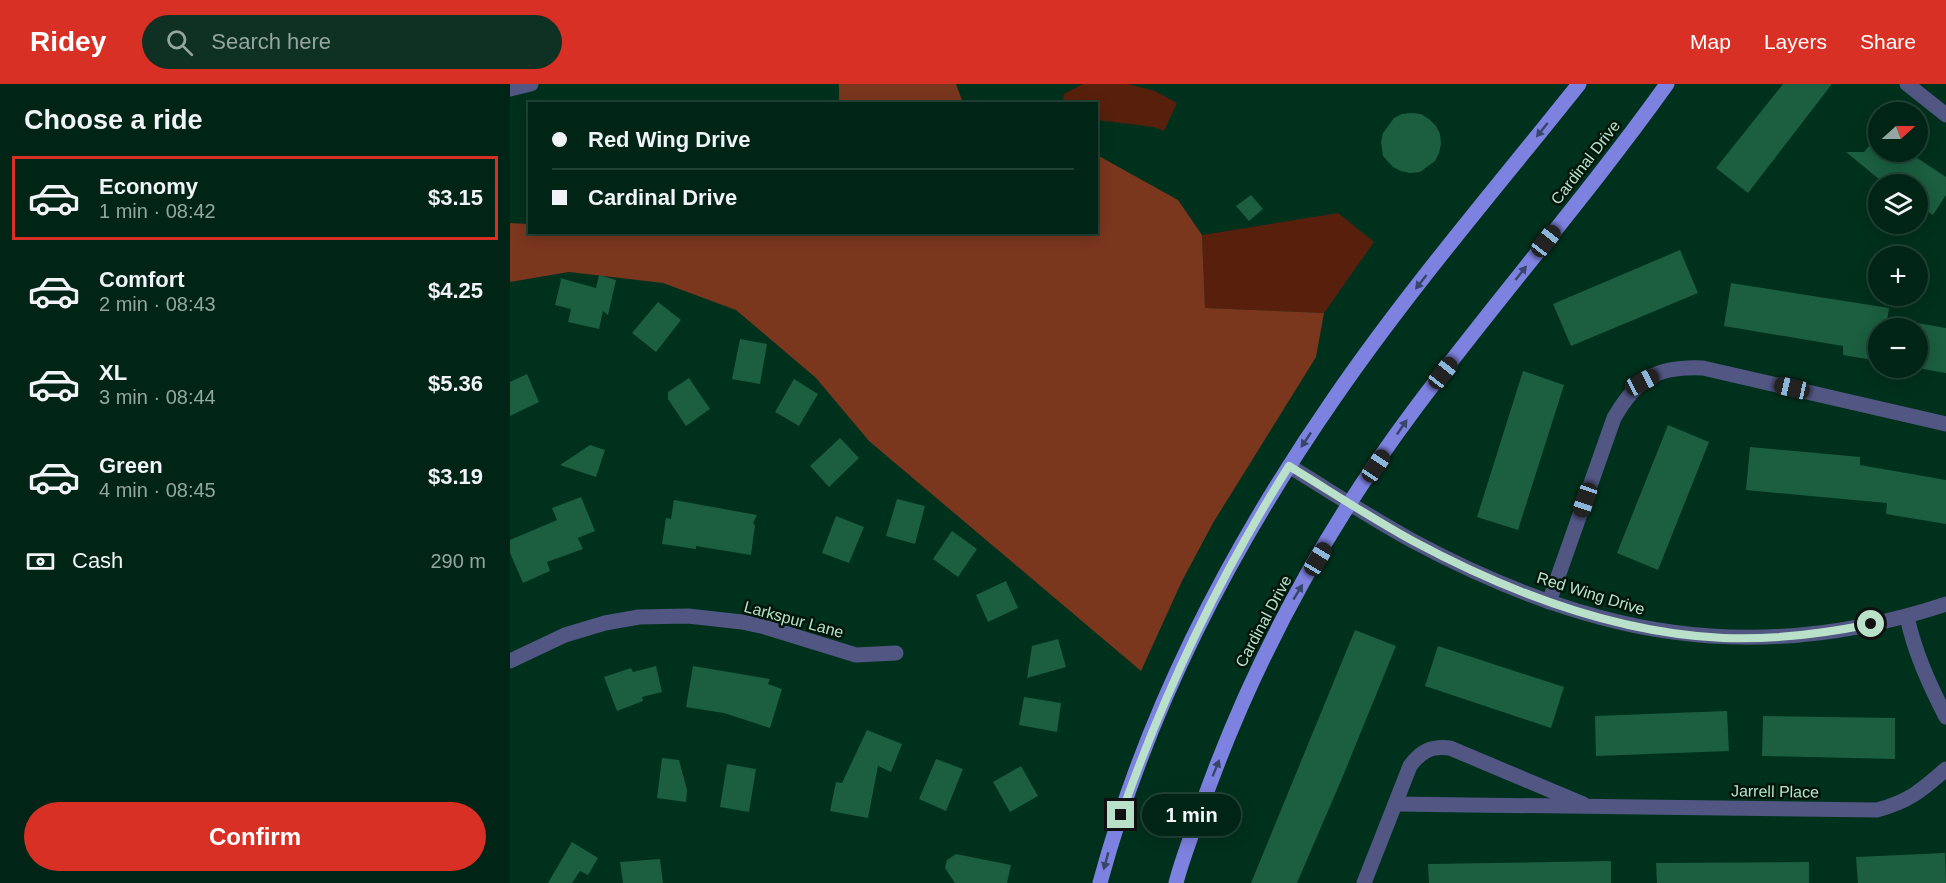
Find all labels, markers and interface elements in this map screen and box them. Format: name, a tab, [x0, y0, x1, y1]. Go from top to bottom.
search box	[142, 15, 562, 69]
text: Ridey	[30, 26, 106, 57]
icon: search	[163, 26, 196, 59]
text: Search here	[211, 29, 331, 54]
text: Map	[1690, 30, 1731, 53]
text: Layers	[1764, 30, 1827, 53]
text: Share	[1860, 30, 1916, 53]
north arrow	[1868, 102, 1928, 162]
map controls	[1868, 102, 1928, 378]
text: Choose a ride	[24, 105, 203, 135]
street label: Cardinal Drive	[1547, 117, 1623, 207]
one-way arrow	[1536, 122, 1549, 138]
text: Red Wing Drive	[588, 127, 750, 152]
icon: car	[27, 171, 81, 225]
text: Economy	[99, 174, 198, 199]
button: layers	[1868, 174, 1928, 234]
text: $3.15	[428, 185, 483, 210]
text: Cardinal Drive	[588, 185, 737, 210]
text: 1 min · 08:42	[99, 200, 216, 222]
car	[1528, 221, 1564, 261]
button: +	[1868, 246, 1928, 306]
icon: car	[27, 264, 81, 318]
one-way arrow	[1515, 265, 1527, 280]
text: Comfort	[99, 267, 185, 292]
one-way arrow	[1414, 274, 1427, 290]
text: $4.25	[428, 278, 483, 303]
text: 2 min · 08:43	[99, 293, 216, 315]
button: −	[1868, 318, 1928, 378]
car	[1425, 353, 1461, 393]
icon: car	[27, 357, 81, 411]
text: XL	[99, 360, 127, 385]
car	[1622, 366, 1662, 398]
text: $5.36	[428, 371, 483, 396]
car	[1772, 375, 1812, 401]
text: 3 min · 08:44	[99, 386, 216, 408]
one-way arrow	[1396, 419, 1407, 435]
one-way arrow	[1301, 432, 1312, 448]
car	[1358, 446, 1394, 486]
icon: car	[27, 450, 81, 504]
text: Green	[99, 453, 163, 478]
text: $3.19	[428, 464, 483, 489]
text: 4 min · 08:45	[99, 479, 216, 501]
car	[1571, 480, 1599, 520]
car	[1301, 539, 1335, 579]
icon: cash	[24, 545, 57, 578]
text: Cash	[72, 548, 123, 573]
text: 290 m	[430, 550, 486, 572]
street label: Red Wing Drive	[1535, 569, 1647, 618]
street label: Cardinal Drive	[1232, 572, 1295, 670]
one-way arrow	[1293, 583, 1303, 600]
street label: Larkspur Lane	[742, 598, 846, 641]
route start	[1857, 610, 1884, 637]
one-way arrow	[1211, 759, 1221, 777]
street label: Jarrell Place	[1731, 782, 1819, 801]
callout: 1 min	[1142, 794, 1241, 836]
route end	[1107, 801, 1134, 828]
button: Confirm	[24, 802, 486, 871]
text: 1 min	[1165, 804, 1218, 826]
one-way arrow	[1101, 852, 1110, 870]

